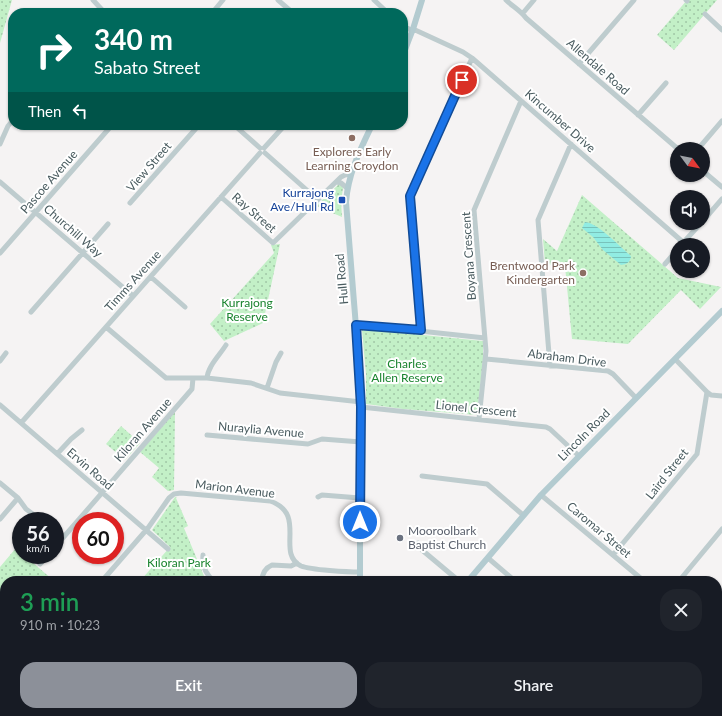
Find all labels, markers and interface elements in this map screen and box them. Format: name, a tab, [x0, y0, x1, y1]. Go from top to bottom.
text: 340 m	[94, 22, 173, 56]
icon: right	[28, 24, 80, 76]
street label: Allendale Road	[564, 35, 633, 98]
text: Sabato Street	[94, 56, 200, 78]
pin	[445, 63, 479, 97]
icon: arrive	[451, 69, 473, 91]
street label: Kincumber Drive	[522, 86, 599, 155]
icon: left	[69, 100, 91, 122]
text: Then	[28, 102, 61, 120]
marker: Explorers Early Learning Croydon	[347, 133, 357, 143]
street label: View Street	[123, 138, 175, 195]
north arrow	[670, 142, 710, 182]
map controls	[670, 142, 710, 278]
place label: Explorers Early Learning Croydon	[306, 144, 398, 173]
street label: Pascoe Avenue	[17, 147, 80, 217]
place label: Kurrajong Ave/Hull Rd	[270, 185, 334, 214]
street label: Ray Street	[229, 189, 280, 236]
button: sound	[670, 190, 710, 230]
marker: Kurrajong Ave/Hull Rd	[337, 195, 347, 205]
street label: Churchill Way	[41, 201, 106, 261]
street label: Boyana Crescent	[458, 211, 479, 301]
button: search	[670, 238, 710, 278]
street label: Timms Avenue	[101, 247, 164, 314]
street label: Hull Road	[332, 253, 351, 305]
place label: Brentwood Park Kindergarten	[490, 258, 576, 287]
marker: Brentwood Park Kindergarten	[578, 268, 588, 278]
park label: Kurrajong Reserve	[221, 295, 273, 324]
street label: Abraham Drive	[527, 345, 607, 370]
park label: Charles Allen Reserve	[371, 356, 443, 385]
street label: Kiloran Avenue	[111, 395, 174, 465]
street label: Lionel Crescent	[435, 397, 518, 420]
street label: Lincoln Road	[555, 406, 613, 464]
street label: Nuraylia Avenue	[217, 418, 305, 441]
street label: Ervin Road	[64, 444, 117, 493]
street label: Laird Street	[642, 445, 692, 502]
street label: Marion Avenue	[194, 476, 276, 501]
street label: Caromar Street	[564, 498, 635, 561]
position arrow	[339, 501, 381, 543]
speed limit sign: 60	[72, 512, 124, 564]
text: 56	[26, 521, 50, 545]
place label: Mooroolbark Baptist Church	[408, 523, 486, 552]
marker: Mooroolbark Baptist Church	[395, 533, 405, 543]
text: km/h	[26, 542, 50, 554]
park label: Kiloran Park	[147, 555, 212, 570]
text: 3 min	[20, 587, 79, 616]
button: close	[660, 589, 702, 631]
text: 910 m · 10:23	[20, 617, 100, 633]
button: Exit	[20, 662, 357, 708]
button: Share	[365, 662, 702, 708]

